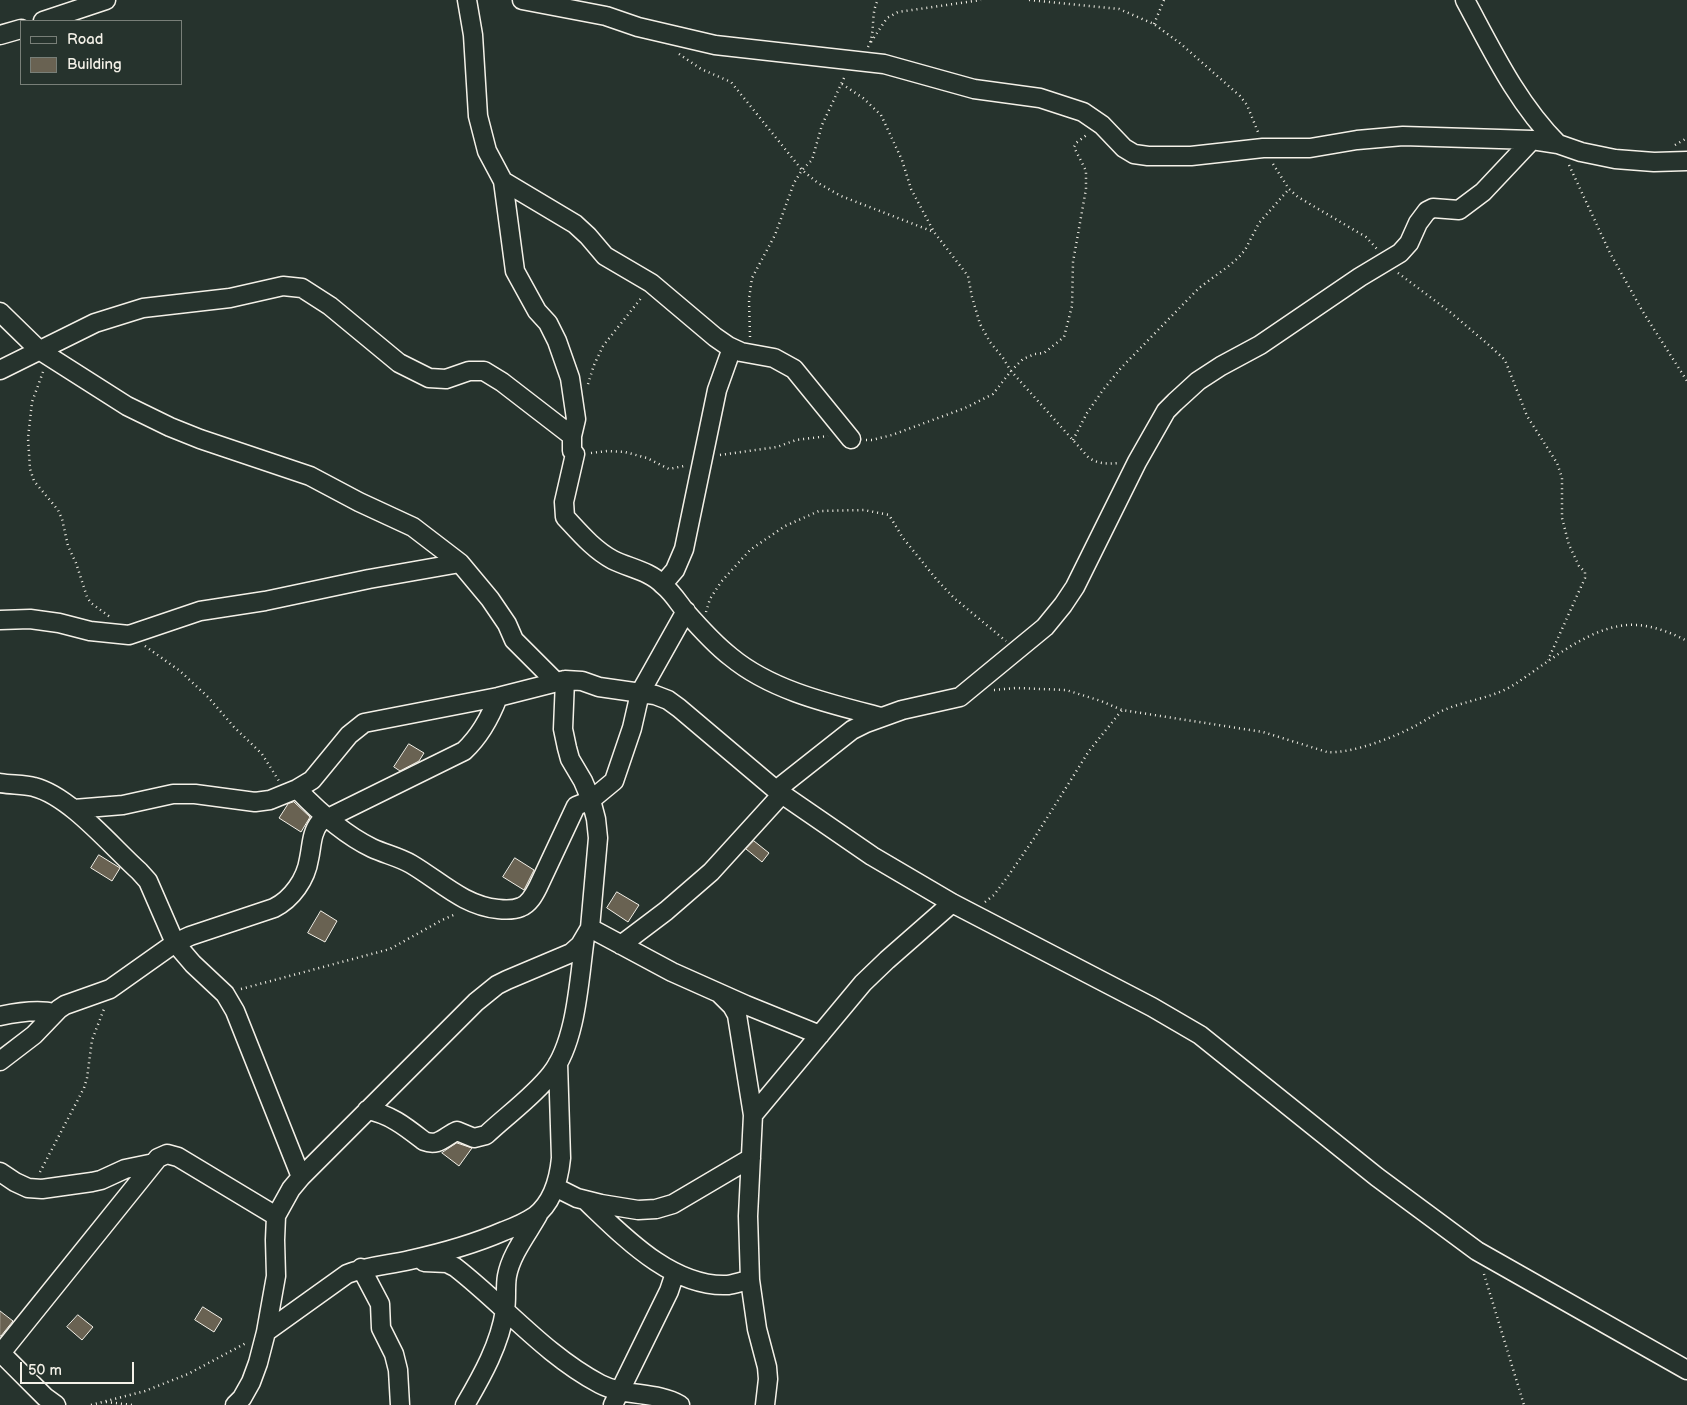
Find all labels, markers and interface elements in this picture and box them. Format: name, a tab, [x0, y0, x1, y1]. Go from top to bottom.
legend	[20, 20, 182, 85]
text: Road	[67, 30, 103, 49]
text: Building	[67, 55, 122, 74]
scale bar	[22, 1352, 136, 1384]
text: 50 m	[28, 1361, 62, 1380]

